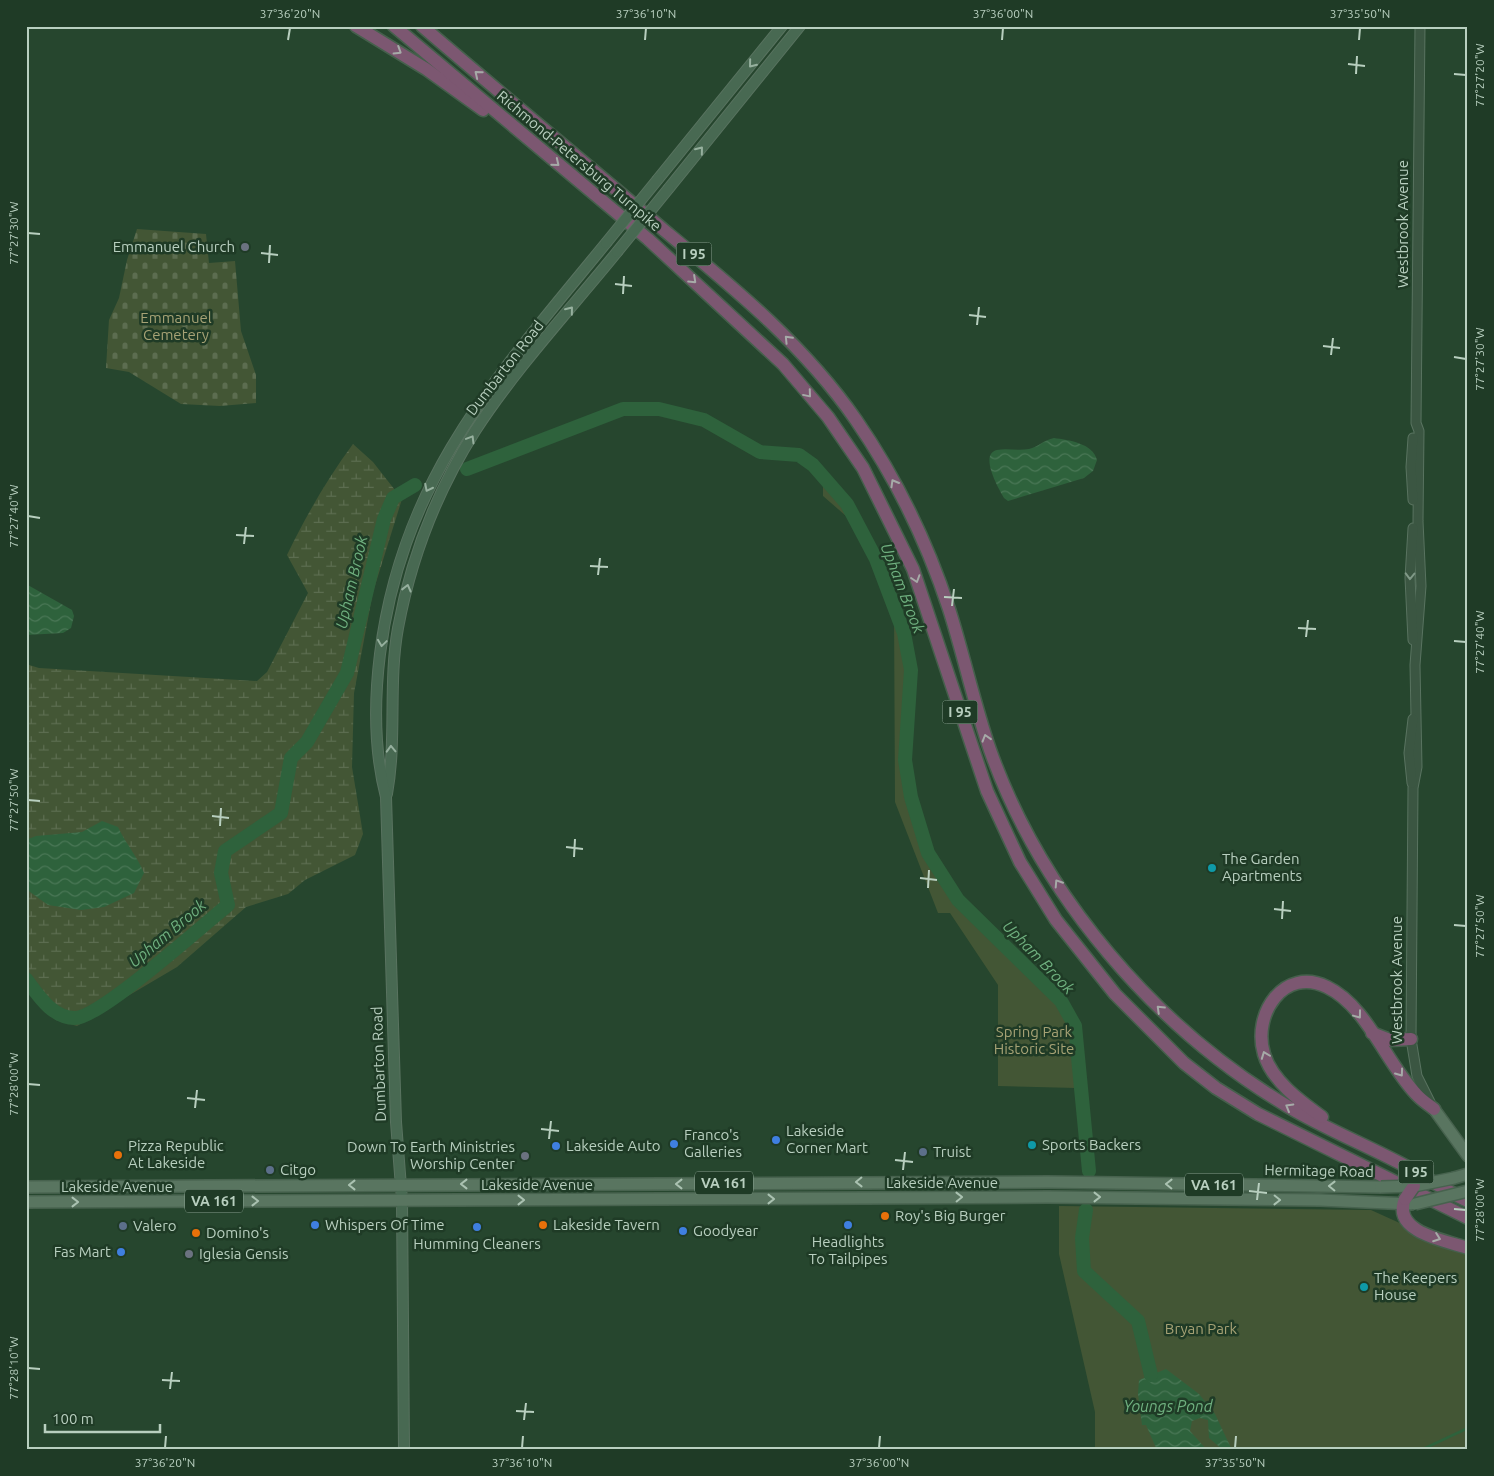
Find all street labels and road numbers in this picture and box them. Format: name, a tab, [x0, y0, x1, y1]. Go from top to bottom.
street label: Richmond-Petersburg Turnpike	[494, 87, 665, 234]
street label: Westbrook Avenue	[1394, 160, 1411, 288]
road number: I 95	[676, 242, 712, 266]
street label: Dumbarton Road	[462, 317, 547, 418]
road number: I 95	[942, 700, 978, 724]
street label: Westbrook Avenue	[1388, 916, 1405, 1044]
street label: Dumbarton Road	[368, 1006, 389, 1122]
road number: I 95	[1398, 1160, 1434, 1184]
street label: Hermitage Road	[1264, 1161, 1374, 1180]
road number: VA 161	[695, 1172, 753, 1194]
street label: Lakeside Avenue	[886, 1174, 998, 1191]
road number: VA 161	[1185, 1174, 1243, 1196]
street label: Lakeside Avenue	[481, 1176, 593, 1193]
street label: Lakeside Avenue	[61, 1178, 173, 1195]
road number: VA 161	[185, 1190, 243, 1212]

